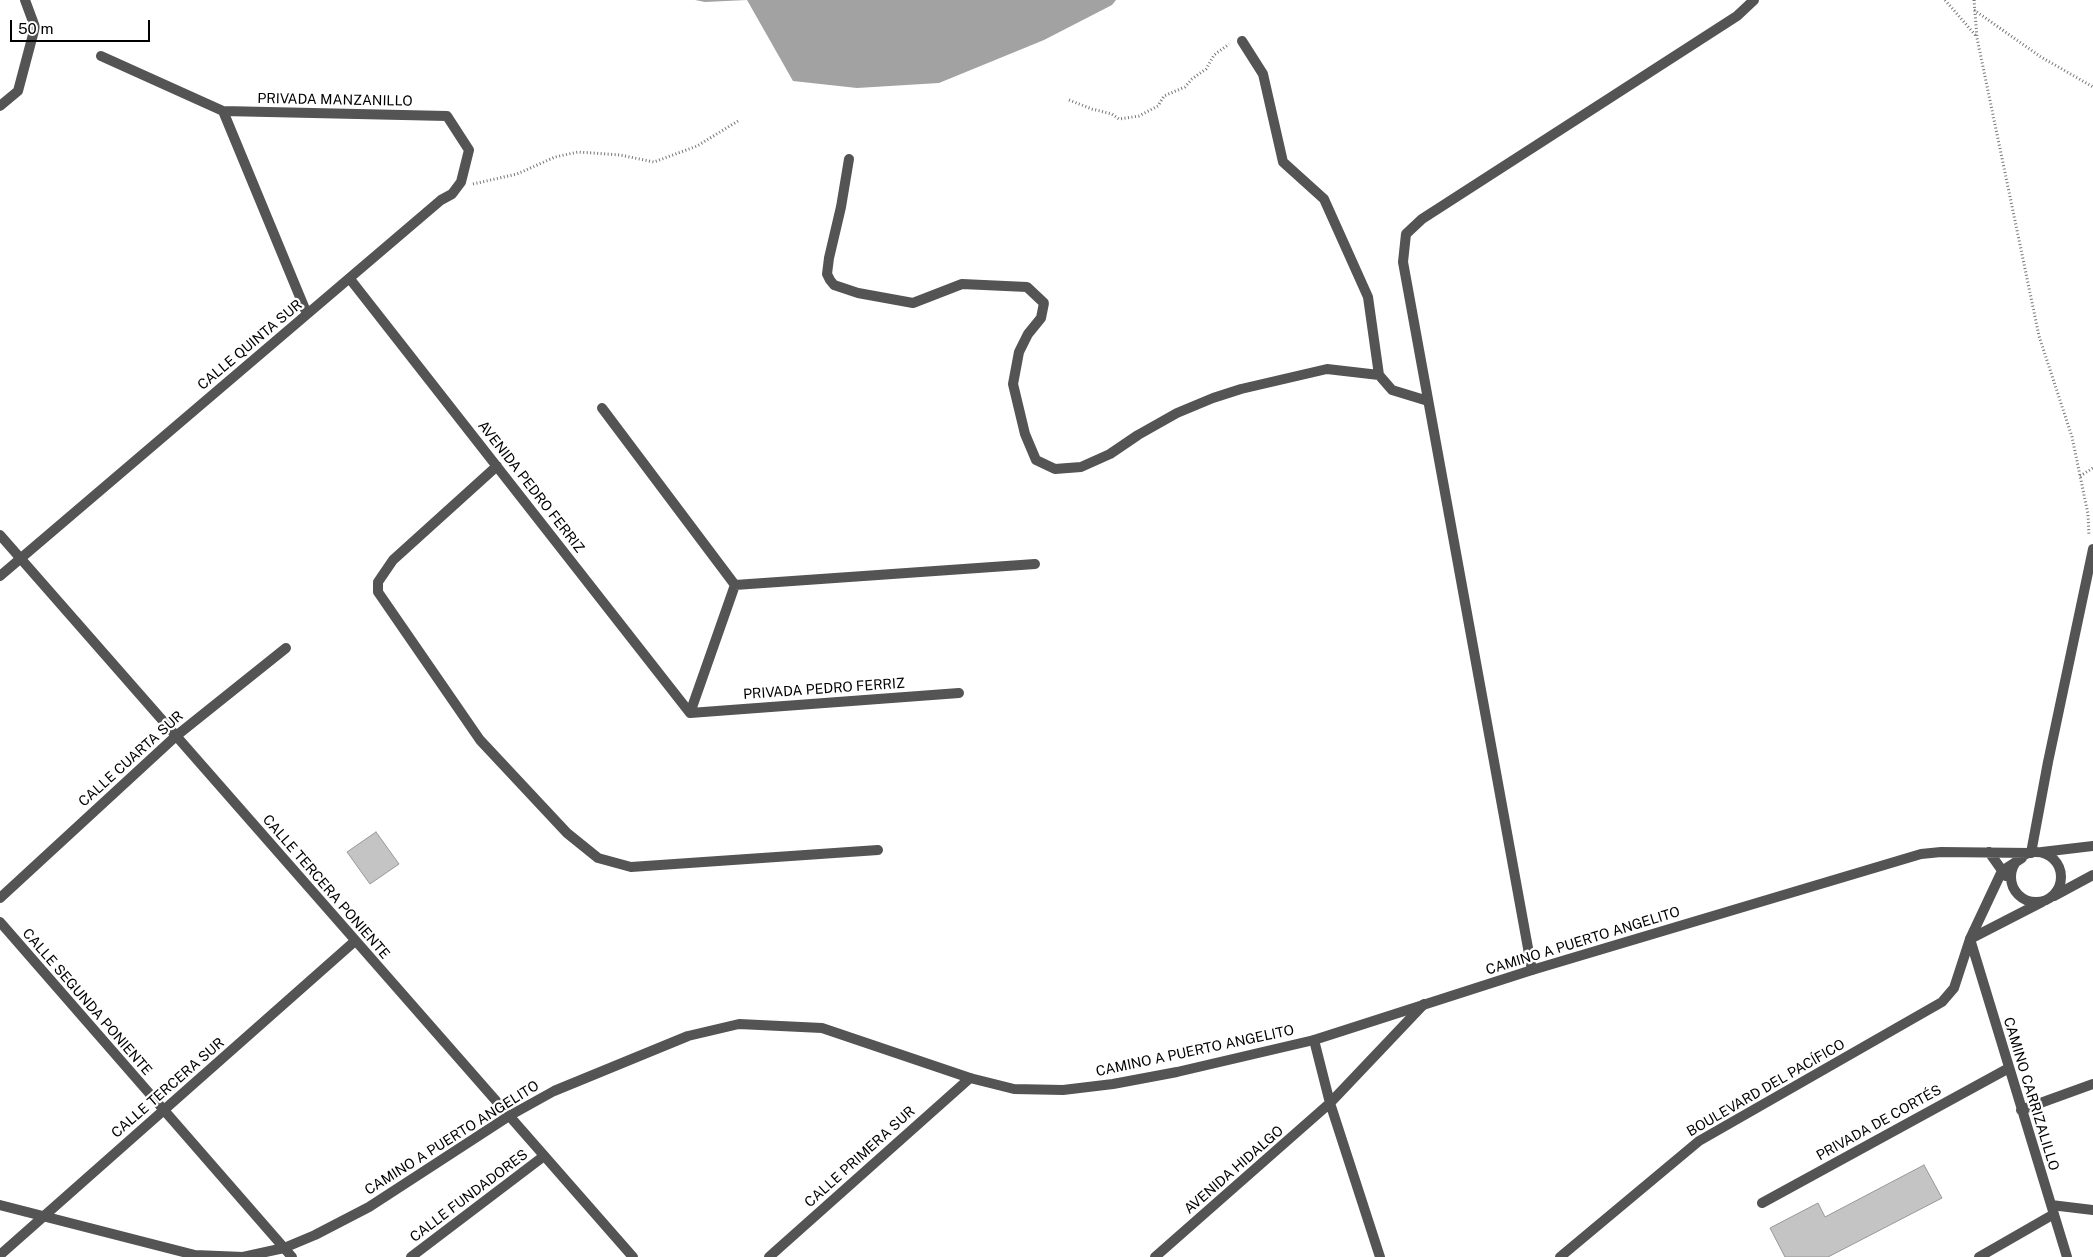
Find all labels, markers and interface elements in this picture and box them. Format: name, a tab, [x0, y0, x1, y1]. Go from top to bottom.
scale bar	[12, 10, 152, 42]
text: 50 m	[18, 20, 53, 37]
street label: PRIVADA MANZANILLO	[257, 90, 413, 110]
street label: CALLE QUINTA SUR	[194, 296, 306, 394]
street label: AVENIDA PEDRO FERRIZ	[474, 418, 588, 556]
street label: PRIVADA PEDRO FERRIZ	[743, 675, 905, 703]
street label: CALLE CUARTA SUR	[75, 708, 187, 810]
street label: CALLE TERCERA PONIENTE	[259, 812, 393, 962]
street label: CAMINO A PUERTO ANGELITO	[1484, 903, 1682, 979]
street label: CALLE SEGUNDA PONIENTE	[19, 925, 155, 1079]
street label: CAMINO CARRIZALILLO	[2000, 1015, 2062, 1173]
street label: CAMINO A PUERTO ANGELITO	[1094, 1022, 1296, 1080]
street label: CALLE TERCERA SUR	[108, 1034, 228, 1142]
street label: BOULEVARD DEL PACÍFICO	[1684, 1036, 1848, 1140]
street label: CAMINO A PUERTO ANGELITO	[362, 1077, 542, 1199]
street label: PRIVADA DE CORTÉS	[1814, 1082, 1944, 1164]
street label: CALLE PRIMERA SUR	[801, 1103, 919, 1211]
street label: AVENIDA HIDALGO	[1181, 1122, 1287, 1218]
street label: CALLE FUNDADORES	[407, 1146, 531, 1246]

